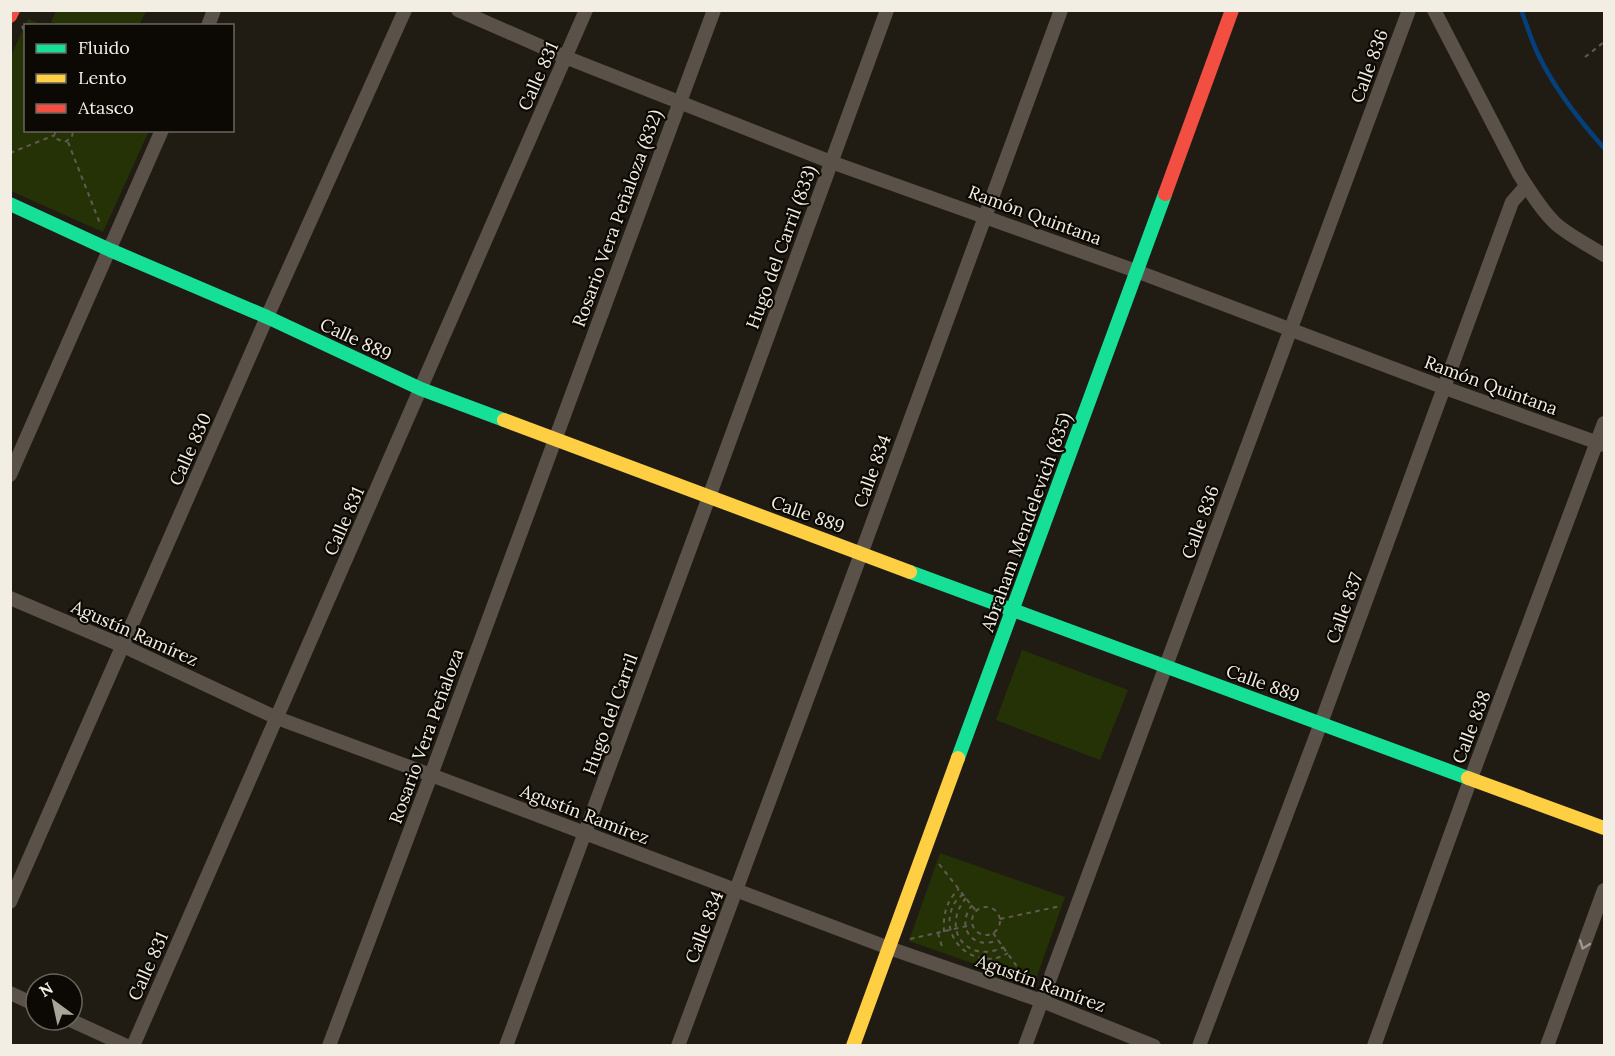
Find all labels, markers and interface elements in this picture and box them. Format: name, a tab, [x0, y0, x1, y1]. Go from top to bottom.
legend	[24, 24, 234, 132]
street label: Calle 836	[1345, 26, 1393, 106]
text: Fluido	[78, 36, 130, 59]
street label: Calle 831	[513, 38, 563, 114]
text: Lento	[78, 66, 126, 89]
text: Atasco	[77, 96, 134, 119]
street label: Rosario Vera Peñaloza (832)	[567, 106, 667, 330]
street label: Hugo del Carril (833)	[741, 162, 821, 332]
street label: Ramón Quintana	[965, 180, 1105, 250]
street label: Calle 889	[316, 312, 396, 366]
street label: Ramón Quintana	[1421, 350, 1561, 420]
street label: Calle 830	[164, 409, 216, 489]
street label: Abraham Mendelevich (835)	[975, 409, 1076, 636]
street label: Calle 834	[848, 431, 896, 511]
street label: Calle 836	[1176, 482, 1224, 562]
street label: Calle 831	[319, 483, 369, 559]
street label: Calle 889	[768, 490, 848, 538]
street label: Calle 837	[1321, 569, 1367, 647]
street label: Agustín Ramírez	[67, 594, 202, 671]
street label: Rosario Vera Peñaloza	[384, 645, 468, 827]
street label: Hugo del Carril	[577, 650, 643, 778]
street label: Calle 889	[1223, 659, 1303, 707]
street label: Calle 838	[1447, 687, 1495, 767]
street label: Agustín Ramírez	[516, 778, 653, 849]
street label: Calle 834	[680, 887, 728, 967]
street label: Calle 831	[123, 928, 173, 1004]
one-way arrow	[1579, 938, 1591, 949]
street label: Agustín Ramírez	[972, 949, 1109, 1017]
north arrow	[24, 972, 84, 1032]
text: N	[35, 978, 56, 1001]

